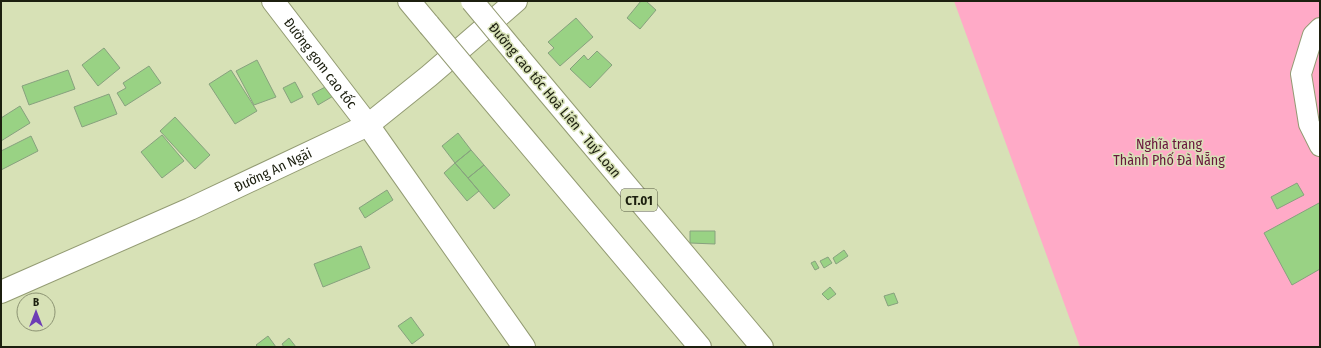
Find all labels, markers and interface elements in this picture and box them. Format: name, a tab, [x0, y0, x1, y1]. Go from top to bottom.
street label: Đường gom cao tốc	[280, 15, 360, 112]
street label: Đường cao tốc Hoà Liên - Tuý Loan	[485, 19, 625, 181]
park label: Nghĩa trang Thành Phố Đà Nẵng	[1113, 136, 1225, 169]
street label: Đường An Ngãi	[231, 145, 315, 196]
road number: CT.01	[621, 189, 657, 211]
north arrow	[16, 292, 56, 332]
text: B	[33, 296, 39, 309]

